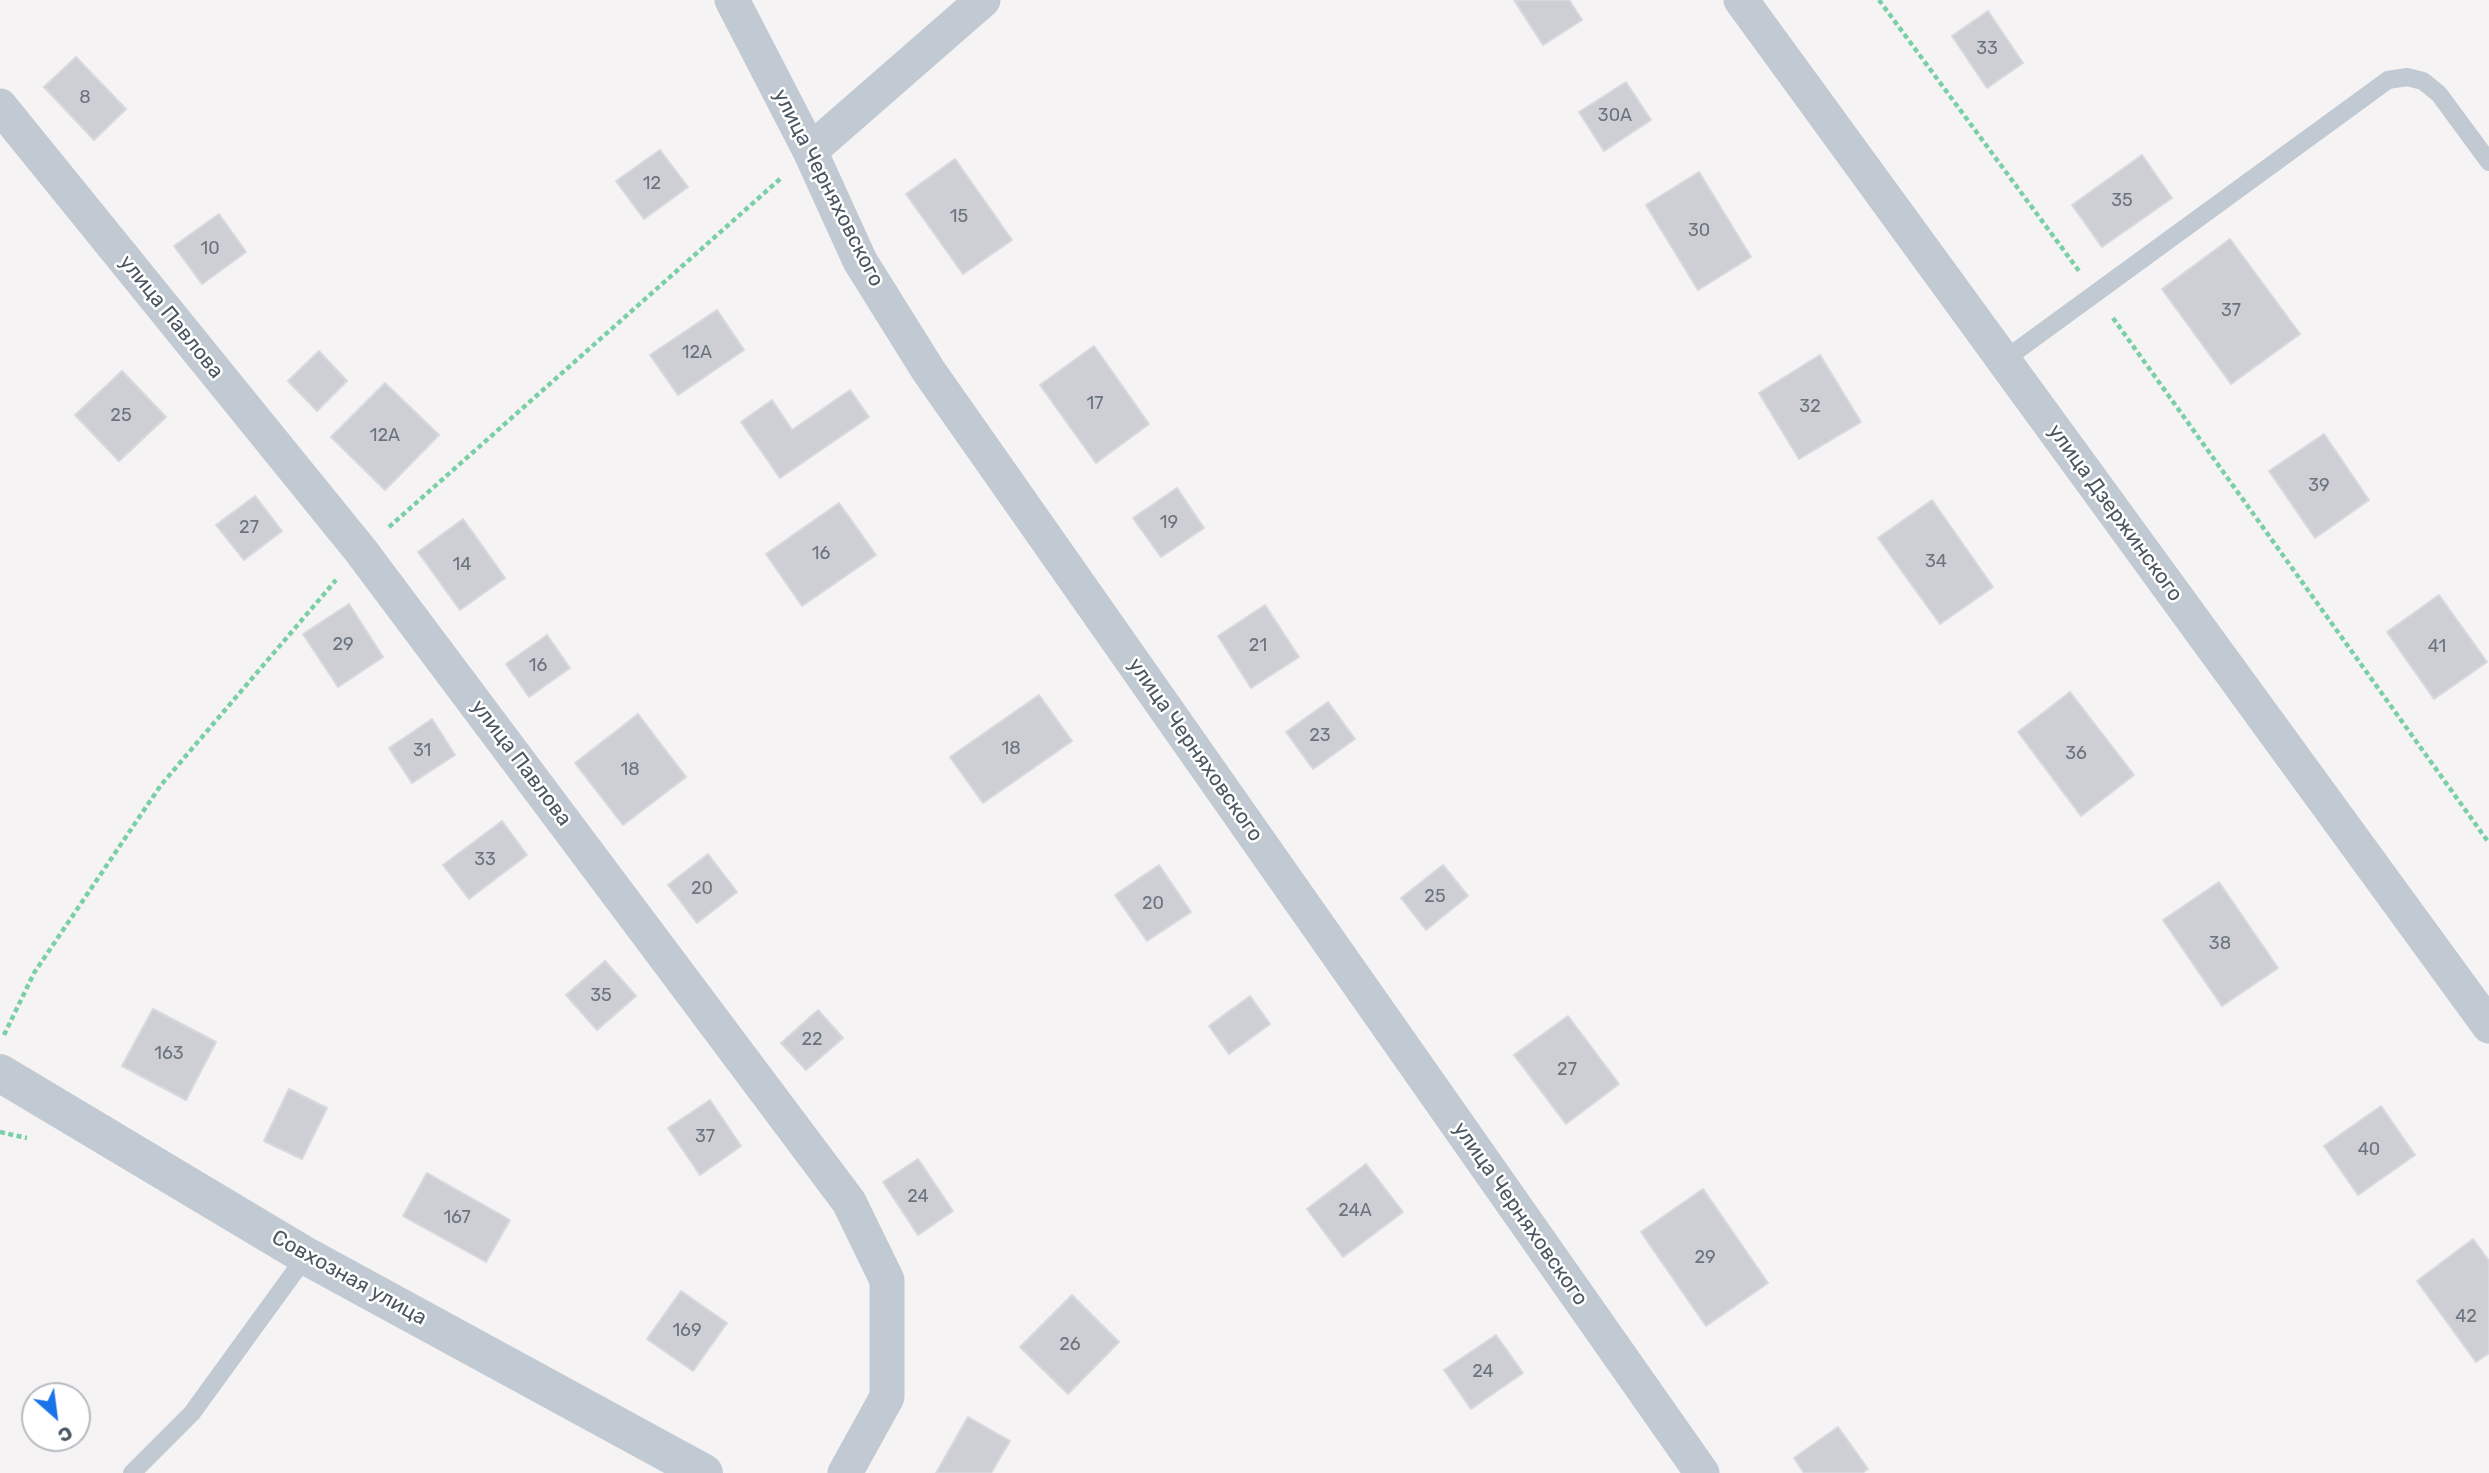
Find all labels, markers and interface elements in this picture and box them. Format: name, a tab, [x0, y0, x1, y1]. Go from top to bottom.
house number: 33	[1976, 38, 1998, 60]
street label: улица Черняховского	[767, 85, 889, 291]
house number: 8	[79, 87, 91, 109]
house number: 30А	[1598, 105, 1632, 127]
house number: 12	[643, 173, 661, 195]
house number: 35	[2111, 190, 2133, 212]
house number: 15	[950, 206, 968, 228]
house number: 30	[1688, 220, 1710, 242]
house number: 10	[200, 238, 220, 260]
street label: улица Павлова	[114, 250, 228, 384]
house number: 37	[2221, 300, 2241, 322]
house number: 12А	[682, 342, 712, 364]
house number: 17	[1087, 393, 1103, 415]
house number: 32	[1799, 396, 1821, 418]
house number: 25	[110, 405, 132, 427]
street label: улица Дзержинского	[2042, 419, 2188, 607]
house number: 12А	[370, 425, 400, 447]
house number: 39	[2308, 475, 2330, 497]
house number: 19	[1160, 512, 1178, 534]
house number: 27	[239, 517, 259, 539]
house number: 16	[812, 543, 830, 565]
house number: 34	[1925, 551, 1947, 573]
house number: 14	[453, 554, 471, 576]
house number: 29	[332, 634, 354, 656]
house number: 21	[1249, 635, 1267, 657]
house number: 41	[2428, 636, 2446, 658]
street label: улица Черняховского	[1122, 653, 1268, 847]
house number: 16	[529, 655, 547, 677]
street label: улица Павлова	[465, 695, 577, 831]
house number: 23	[1309, 725, 1331, 747]
house number: 18	[1001, 738, 1021, 760]
house number: 31	[413, 740, 431, 762]
house number: 36	[2065, 743, 2087, 765]
house number: 18	[620, 759, 640, 781]
house number: 33	[474, 849, 496, 871]
house number: 20	[691, 878, 713, 900]
house number: 25	[1424, 886, 1446, 908]
house number: 20	[1142, 893, 1164, 915]
house number: 38	[2209, 933, 2231, 955]
house number: 35	[590, 985, 612, 1007]
house number: 22	[801, 1029, 823, 1051]
house number: 163	[154, 1043, 184, 1065]
house number: 27	[1557, 1059, 1577, 1081]
street label: улица Черняховского	[1447, 1117, 1593, 1311]
house number: 37	[695, 1126, 715, 1148]
house number: 40	[2358, 1139, 2380, 1161]
house number: 24	[907, 1186, 929, 1208]
house number: 24А	[1338, 1200, 1372, 1222]
house number: 167	[443, 1207, 471, 1229]
street label: Совхозная улица	[267, 1225, 431, 1331]
house number: 29	[1694, 1247, 1716, 1269]
house number: 42	[2455, 1306, 2477, 1328]
house number: 169	[672, 1320, 702, 1342]
house number: 26	[1059, 1334, 1081, 1356]
house number: 24	[1472, 1361, 1494, 1383]
north arrow	[21, 1382, 91, 1452]
text: С	[54, 1421, 76, 1448]

